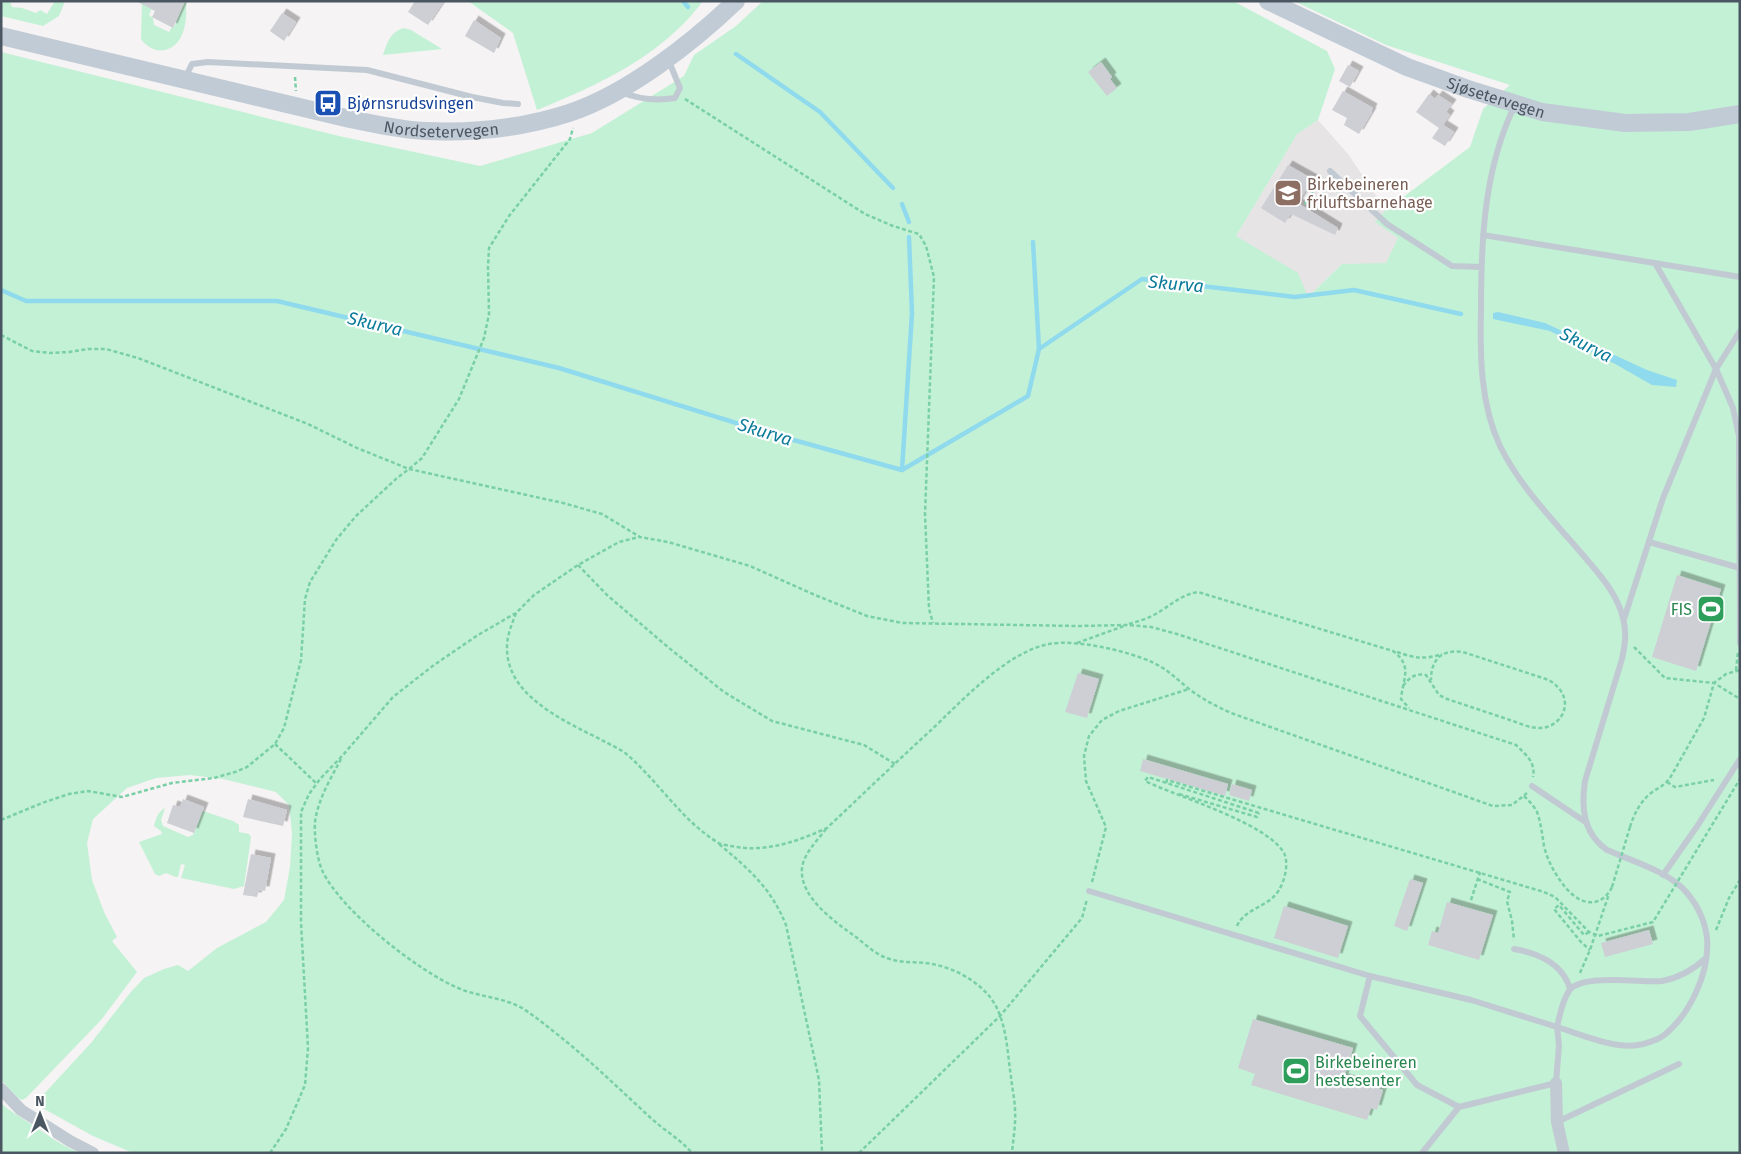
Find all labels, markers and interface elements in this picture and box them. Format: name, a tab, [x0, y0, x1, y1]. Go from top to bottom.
street label: Sjøsetervegen	[1444, 73, 1547, 122]
bus stop icon: Bjørnsrudsvingen	[313, 88, 343, 118]
place label: Bjørnsrudsvingen	[347, 94, 474, 113]
street label: Nordsetervegen	[382, 117, 500, 141]
place label: Birkebeineren friluftsbarnehage	[1307, 175, 1433, 212]
school or university icon: Birkebeineren friluftsbarnehage	[1273, 178, 1303, 208]
water label: Skurva	[1146, 271, 1205, 297]
water label: Skurva	[344, 307, 405, 341]
water label: Skurva	[1555, 322, 1616, 367]
water label: Skurva	[734, 413, 795, 451]
sports icon: FIS	[1696, 594, 1726, 624]
place label: FIS	[1671, 600, 1692, 619]
place label: Birkebeineren hestesenter	[1315, 1053, 1417, 1090]
sports icon: Birkebeineren hestesenter	[1281, 1056, 1311, 1086]
north arrow	[15, 1089, 65, 1139]
text: N	[35, 1093, 45, 1110]

